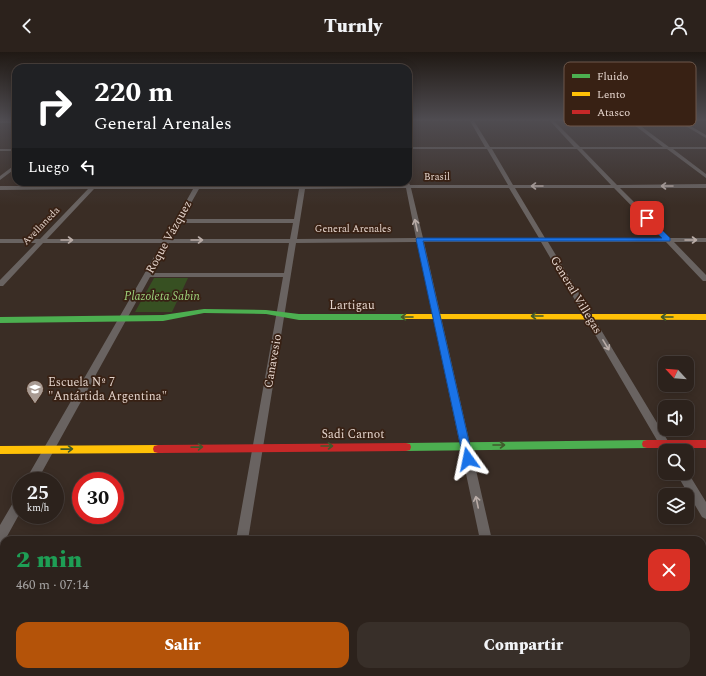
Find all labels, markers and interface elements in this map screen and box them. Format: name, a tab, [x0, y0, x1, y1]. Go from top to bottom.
text: Turnly	[324, 13, 382, 40]
icon: back	[16, 15, 38, 37]
icon: person	[668, 15, 690, 37]
legend	[564, 62, 696, 126]
text: Fluido	[597, 68, 629, 85]
text: 220 m	[94, 71, 173, 114]
icon: right	[28, 80, 80, 132]
text: Lento	[597, 86, 626, 103]
text: Atasco	[597, 104, 630, 121]
text: General Arenales	[94, 110, 232, 137]
text: Luego	[28, 156, 69, 179]
icon: left	[77, 156, 99, 178]
street label: Brasil	[424, 169, 450, 185]
one-way arrow	[531, 182, 544, 190]
one-way arrow	[661, 182, 674, 190]
street label: Roque Vázquez	[141, 197, 197, 277]
pin	[630, 201, 664, 235]
street label: Avellaneda	[18, 203, 64, 249]
icon: arrive	[636, 207, 658, 229]
one-way arrow	[412, 218, 420, 231]
street label: General Arenales	[315, 221, 391, 237]
one-way arrow	[60, 236, 73, 244]
one-way arrow	[190, 236, 203, 244]
one-way arrow	[684, 236, 697, 244]
street label: General Villegas	[545, 252, 607, 338]
park label: Plazoleta Sabin	[124, 287, 201, 306]
street label: Lartigau	[329, 296, 375, 315]
one-way arrow	[531, 312, 544, 320]
one-way arrow	[401, 313, 414, 321]
one-way arrow	[661, 313, 674, 321]
street label: Canavesio	[259, 333, 287, 389]
one-way arrow	[602, 339, 610, 350]
north arrow	[658, 356, 694, 392]
map controls	[658, 356, 694, 524]
place label: Escuela Nº 7 "Antártida Argentina"	[48, 373, 167, 406]
school or university icon: Escuela Nº 7 "Antártida Argentina"	[25, 379, 45, 404]
button: sound	[658, 400, 694, 436]
street label: Sadi Carnot	[321, 425, 385, 444]
position arrow	[447, 438, 489, 480]
one-way arrow	[492, 441, 505, 449]
one-way arrow	[320, 442, 333, 450]
one-way arrow	[190, 444, 203, 451]
button: search	[658, 444, 694, 480]
one-way arrow	[60, 445, 73, 453]
speed limit sign: 30	[72, 472, 124, 524]
text: 25	[27, 478, 49, 508]
button: layers	[658, 488, 694, 524]
one-way arrow	[473, 496, 481, 509]
text: km/h	[27, 500, 49, 516]
text: 2 min	[16, 542, 82, 578]
button: close	[648, 549, 690, 591]
text: 460 m · 07:14	[16, 575, 89, 595]
button: Salir	[16, 622, 349, 668]
button: Compartir	[357, 622, 690, 668]

